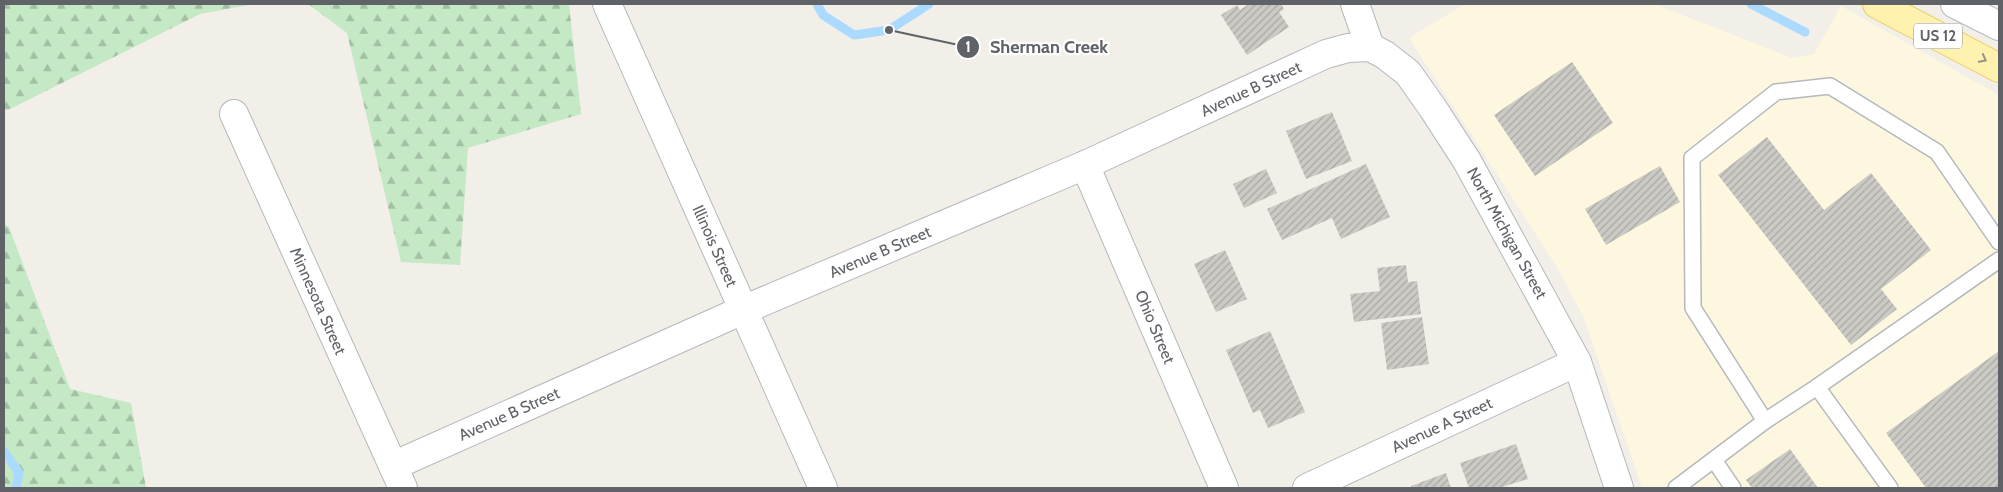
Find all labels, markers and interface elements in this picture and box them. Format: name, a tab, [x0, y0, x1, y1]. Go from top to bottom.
road number: US 12	[1914, 24, 1962, 48]
callout: Sherman Creek	[955, 30, 1118, 63]
text: Sherman Creek	[990, 36, 1108, 58]
text: 1	[965, 38, 971, 56]
one-way arrow	[1977, 53, 1986, 63]
street label: Avenue B Street	[1198, 57, 1305, 121]
street label: North Michigan Street	[1463, 164, 1551, 303]
street label: Illinois Street	[689, 202, 742, 290]
street label: Avenue B Street	[826, 222, 934, 282]
street label: Minnesota Street	[286, 244, 350, 358]
street label: Ohio Street	[1131, 287, 1179, 367]
street label: Avenue B Street	[456, 383, 563, 445]
street label: Avenue A Street	[1389, 393, 1496, 457]

